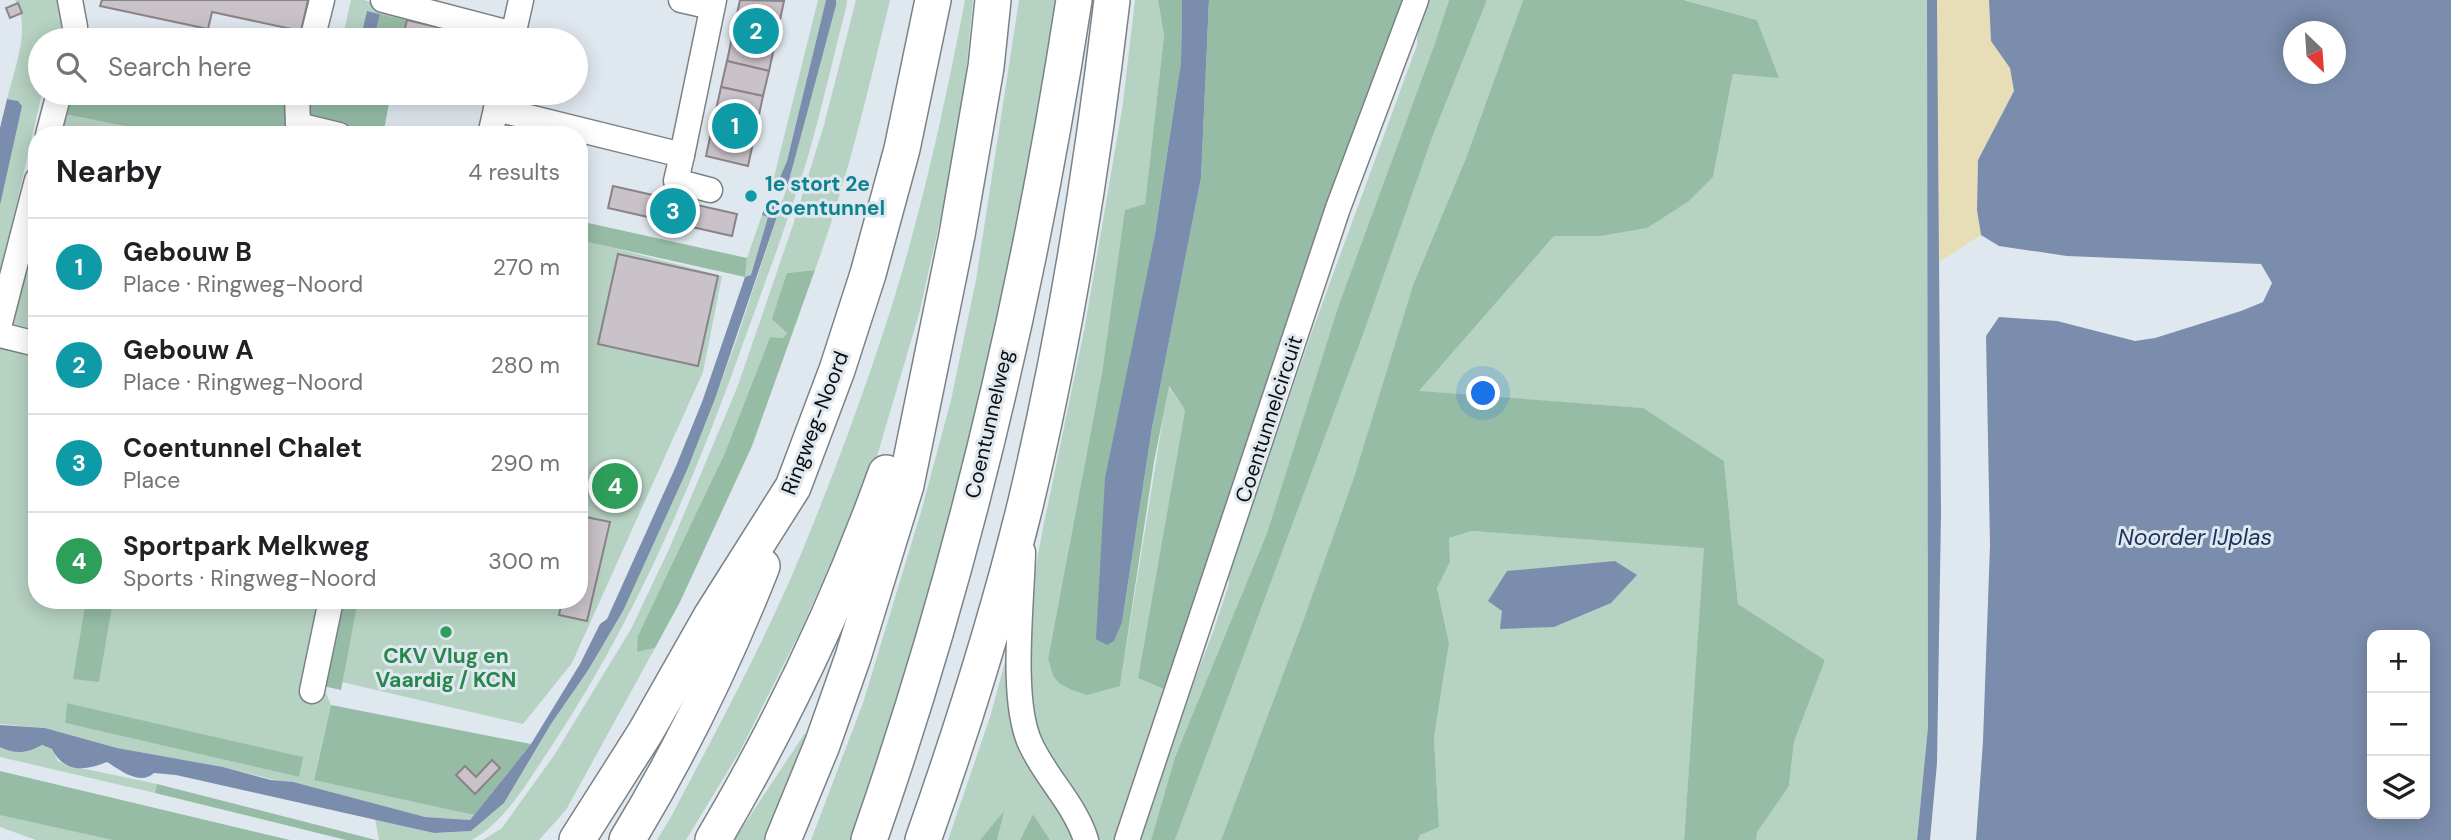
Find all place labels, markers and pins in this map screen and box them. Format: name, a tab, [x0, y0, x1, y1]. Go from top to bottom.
pin: 2	[733, 5, 779, 57]
pin: 1	[712, 100, 758, 152]
place label: 1e stort 2e Coentunnel	[765, 170, 885, 222]
pin: 3	[650, 185, 696, 237]
marker: 1e stort 2e Coentunnel	[743, 188, 759, 204]
pin: 4	[592, 460, 638, 512]
marker: CKV Vlug en Vaardig / KCN	[438, 624, 454, 640]
place label: CKV Vlug en Vaardig / KCN	[376, 642, 516, 694]

